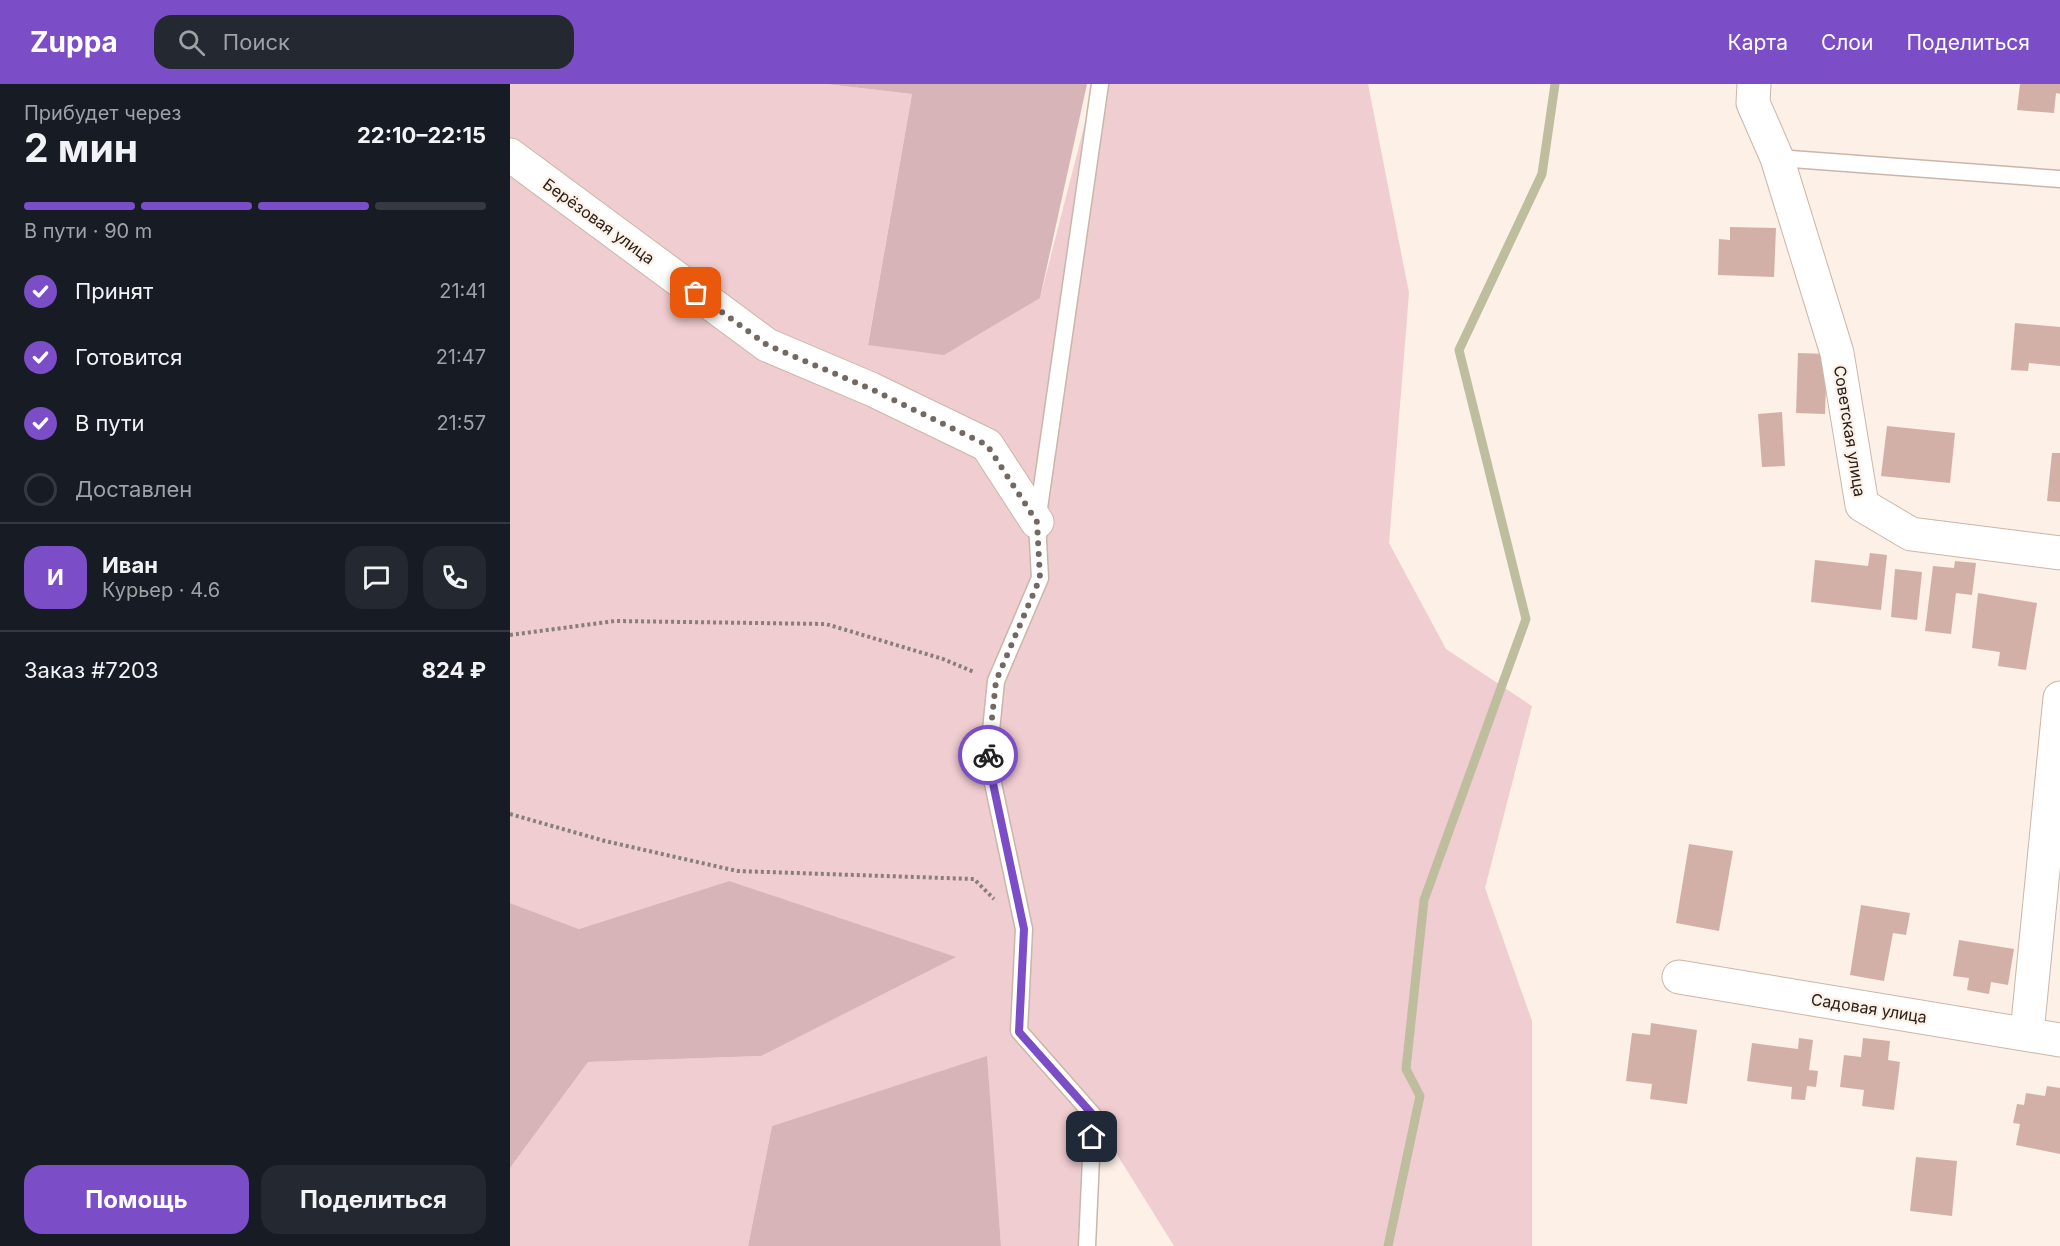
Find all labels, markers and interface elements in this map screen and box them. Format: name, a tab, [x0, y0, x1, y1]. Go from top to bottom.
search box	[154, 15, 574, 69]
text: Zuppa	[30, 25, 118, 59]
icon: search	[175, 26, 208, 59]
text: Поиск	[223, 29, 290, 55]
text: Карта	[1728, 30, 1788, 55]
text: Слои	[1821, 30, 1873, 55]
text: Поделиться	[1906, 30, 2030, 55]
text: Прибудет через	[24, 101, 181, 125]
text: 22:10–22:15	[357, 122, 486, 148]
text: 2 мин	[24, 124, 138, 171]
street label: Берёзовая улица	[539, 174, 659, 268]
text: В пути · 90 m	[24, 219, 152, 243]
pin	[670, 267, 721, 318]
icon: check	[24, 275, 57, 308]
icon: bag	[679, 276, 712, 309]
text: Принят	[75, 278, 153, 304]
text: 21:41	[439, 279, 486, 303]
icon: check	[24, 341, 57, 374]
text: Готовится	[75, 344, 182, 370]
text: 21:47	[436, 345, 486, 369]
street label: Советская улица	[1830, 364, 1870, 498]
icon: check	[24, 407, 57, 440]
text: В пути	[75, 410, 144, 436]
text: 21:57	[436, 411, 486, 435]
text: Доставлен	[75, 476, 192, 502]
button: chat	[345, 546, 408, 609]
button: phone	[423, 546, 486, 609]
text: Иван	[102, 552, 158, 578]
text: И	[47, 564, 64, 590]
text: Курьер · 4.6	[102, 578, 220, 602]
text: Заказ #7203	[24, 657, 159, 683]
text: 824 ₽	[422, 657, 486, 683]
courier	[958, 725, 1018, 785]
icon: bike	[972, 739, 1005, 772]
street label: Садовая улица	[1810, 989, 1928, 1027]
pin	[1066, 1111, 1117, 1162]
icon: home	[1075, 1120, 1108, 1153]
button: Помощь	[24, 1165, 249, 1234]
button: Поделиться	[261, 1165, 486, 1234]

